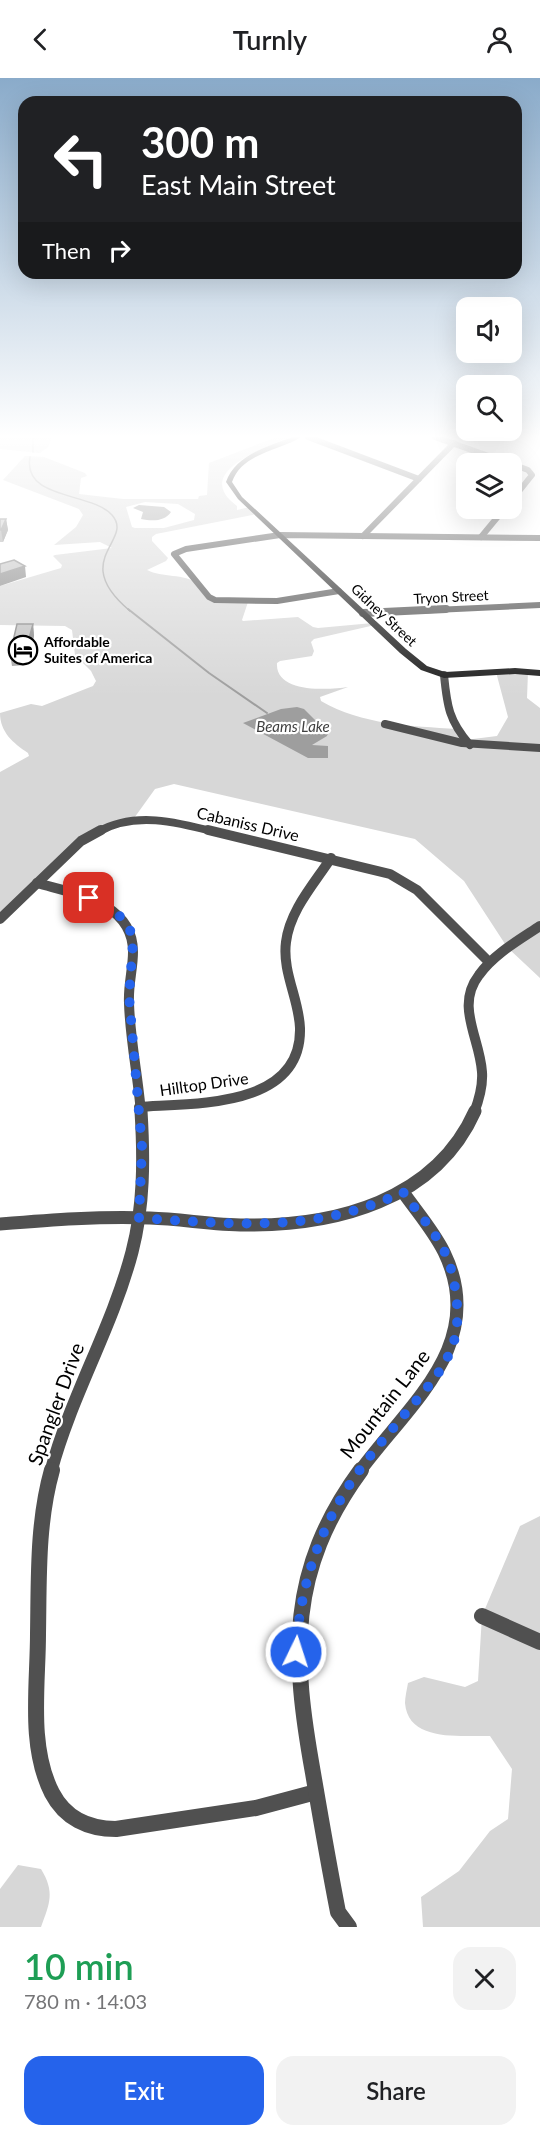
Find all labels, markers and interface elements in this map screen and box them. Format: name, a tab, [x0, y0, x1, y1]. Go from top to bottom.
icon: back	[24, 23, 57, 56]
text: Turnly	[233, 23, 307, 56]
icon: person	[483, 23, 516, 56]
text: 300 m	[141, 117, 259, 167]
icon: left	[42, 120, 120, 198]
text: East Main Street	[141, 168, 336, 201]
icon: right	[103, 234, 136, 267]
text: Then	[42, 237, 91, 264]
map controls	[456, 297, 522, 519]
button: sound	[456, 297, 522, 363]
button: search	[456, 375, 522, 441]
button: layers	[456, 453, 522, 519]
street label: Gidney Street	[348, 580, 421, 649]
street label: Tryon Street	[413, 586, 489, 607]
place label: Affordable Suites of America	[43, 633, 152, 666]
hotel icon: Affordable Suites of America	[7, 634, 39, 666]
water label: Beams Lake	[256, 717, 330, 735]
street label: Cabaniss Drive	[195, 803, 301, 845]
pin	[63, 872, 114, 923]
icon: arrive	[72, 881, 105, 914]
street label: Hilltop Drive	[158, 1068, 250, 1099]
street label: Spangler Drive	[22, 1339, 88, 1468]
street label: Mountain Lane	[334, 1344, 434, 1463]
position arrow	[264, 1620, 328, 1684]
text: 10 min	[24, 1944, 134, 1988]
button: close	[453, 1947, 516, 2010]
text: 780 m · 14:03	[24, 1989, 147, 2013]
button: Exit	[24, 2056, 264, 2125]
button: Share	[276, 2056, 516, 2125]

